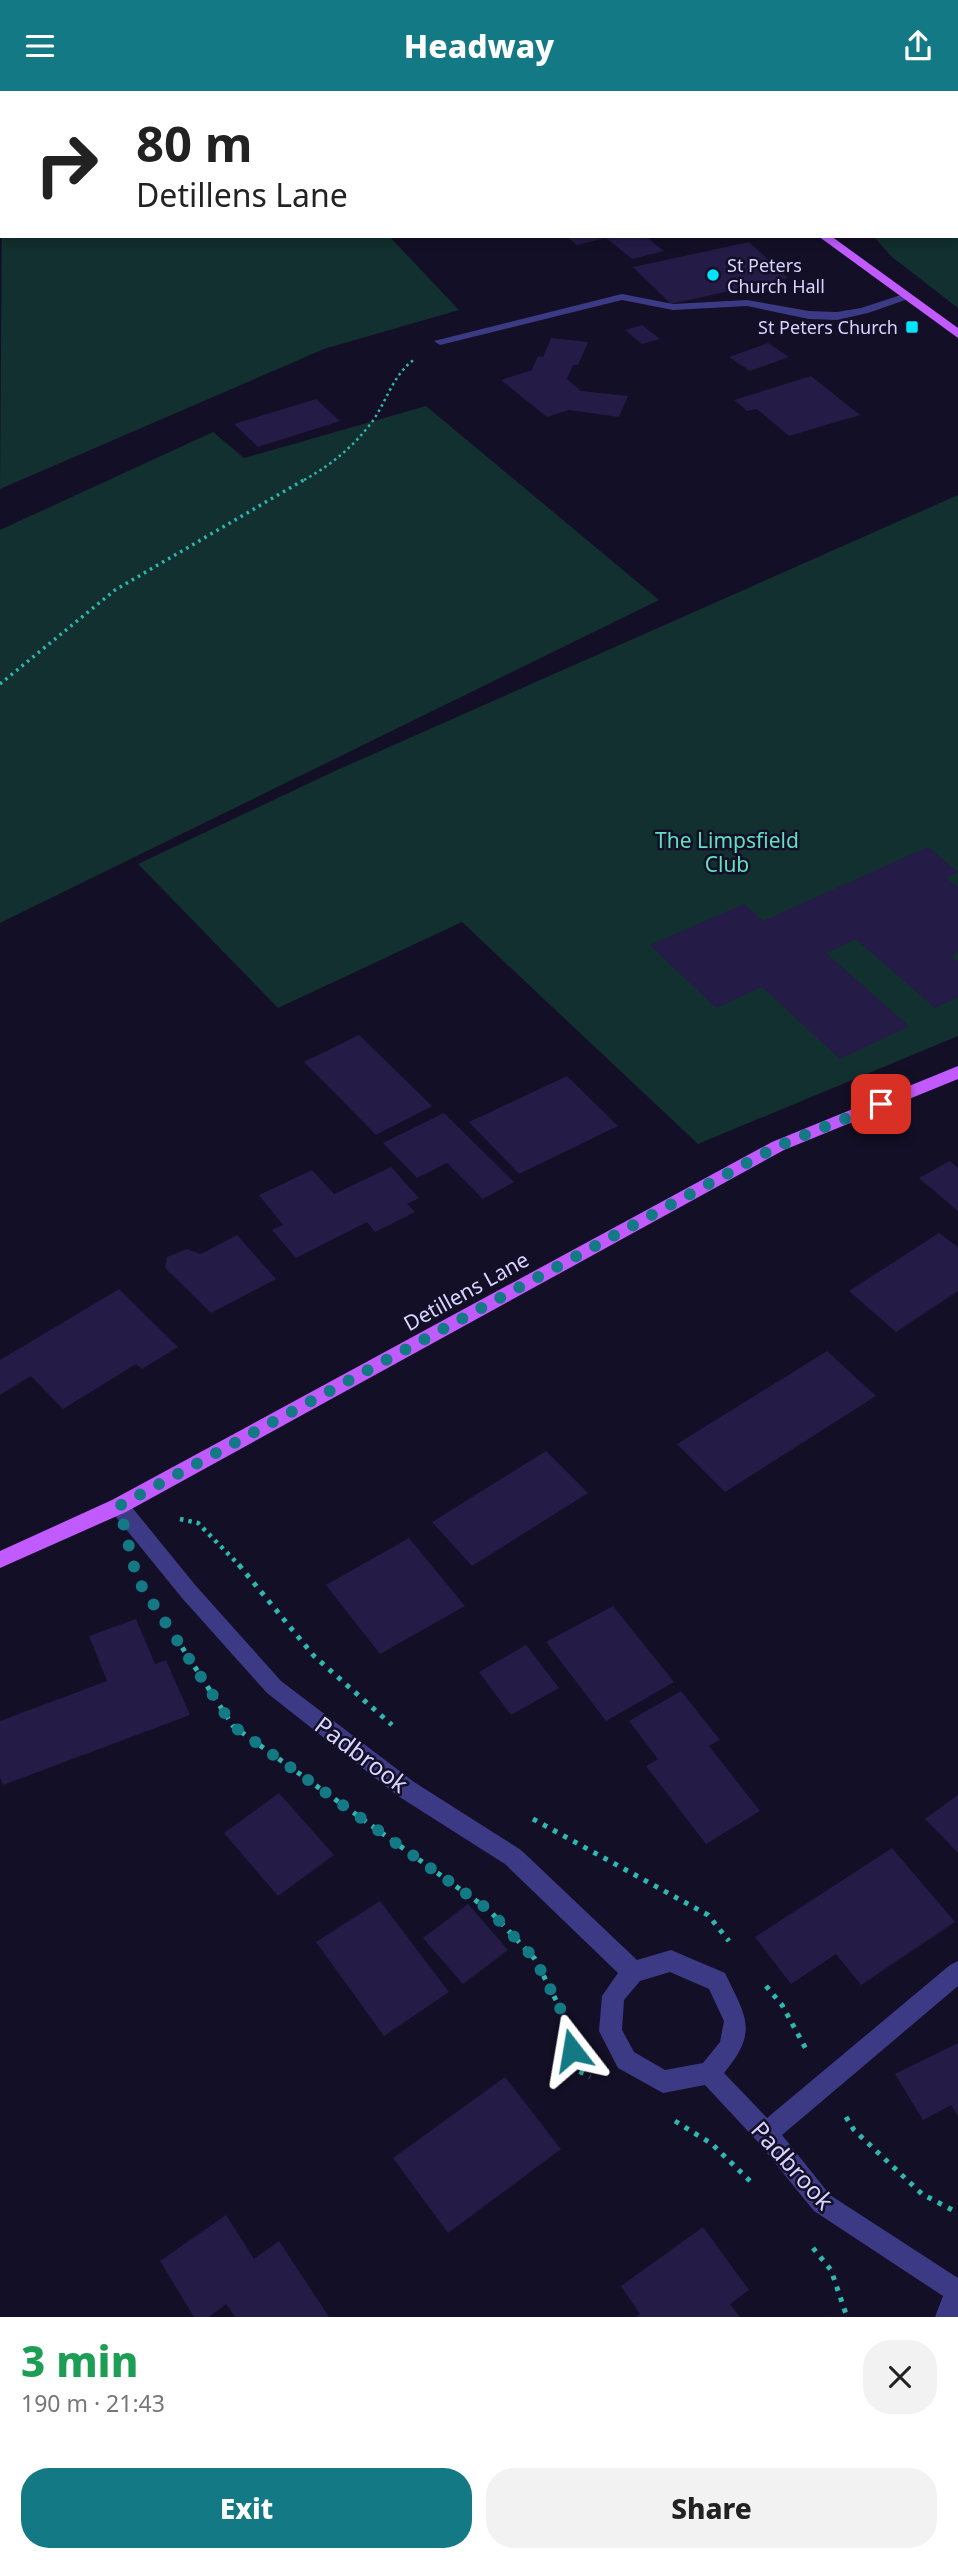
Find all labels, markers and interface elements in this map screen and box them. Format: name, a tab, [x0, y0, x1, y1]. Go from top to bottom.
text: Headway	[404, 24, 554, 67]
icon: menu	[21, 27, 59, 65]
icon: share	[899, 27, 937, 65]
text: 80 m	[136, 110, 253, 176]
icon: right	[21, 119, 112, 210]
text: Detillens Lane	[136, 173, 348, 216]
place label: St Peters Church Hall	[727, 253, 825, 298]
marker: St Peters Church Hall	[705, 267, 721, 283]
place label: St Peters Church	[758, 315, 898, 339]
marker: St Peters Church	[904, 319, 920, 335]
park label: The Limpsfield Club	[655, 826, 799, 878]
pin	[851, 1074, 911, 1134]
icon: arrive	[862, 1085, 900, 1123]
street label: Detillens Lane	[398, 1245, 534, 1337]
street label: Padbrook	[309, 1708, 416, 1800]
position arrow	[535, 2013, 609, 2087]
street label: Padbrook	[744, 2114, 842, 2217]
text: 3 min	[21, 2332, 138, 2389]
button: close	[863, 2340, 937, 2414]
text: 190 m · 21:43	[21, 2387, 165, 2419]
button: Exit	[21, 2468, 472, 2548]
button: Share	[486, 2468, 937, 2548]

